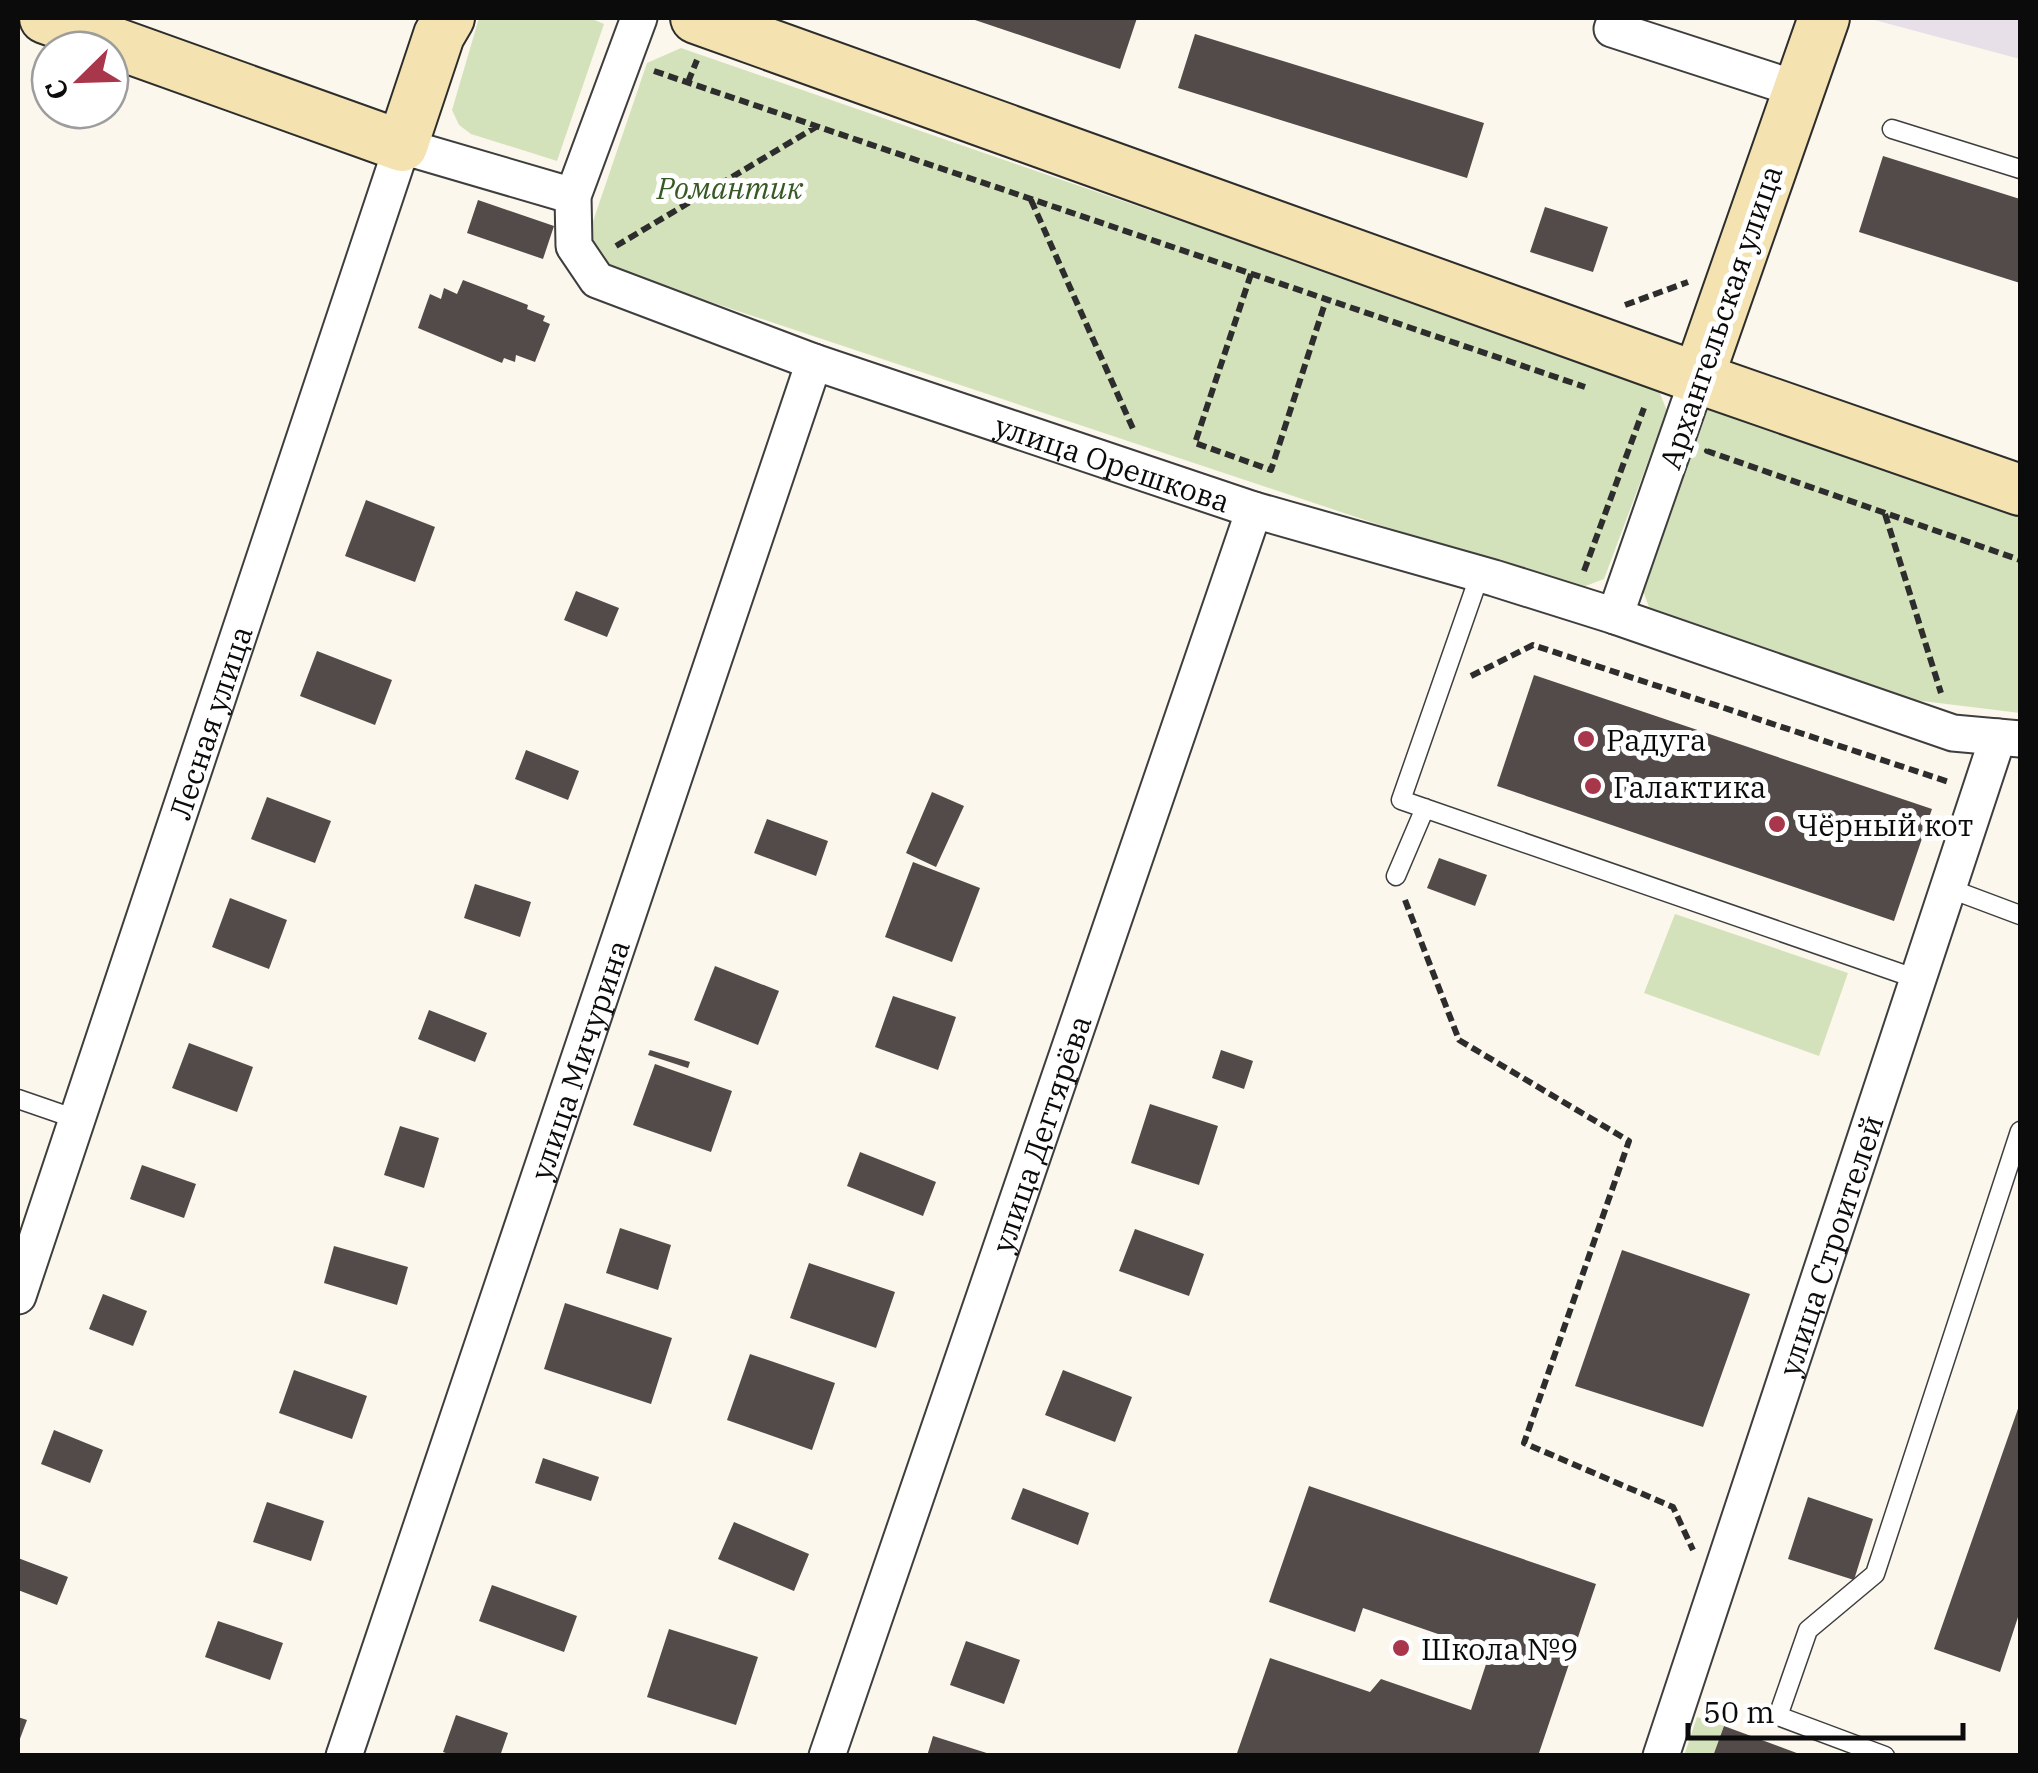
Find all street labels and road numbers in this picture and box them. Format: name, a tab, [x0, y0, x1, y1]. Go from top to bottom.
street label: Архангельская улица	[1650, 160, 1790, 474]
street label: улица Орешкова	[990, 405, 1235, 520]
street label: Лесная улица	[159, 620, 260, 824]
street label: улица Мичурина	[520, 934, 637, 1185]
street label: улица Дегтярёва	[982, 1010, 1099, 1257]
street label: улица Строителей	[1769, 1110, 1891, 1381]

